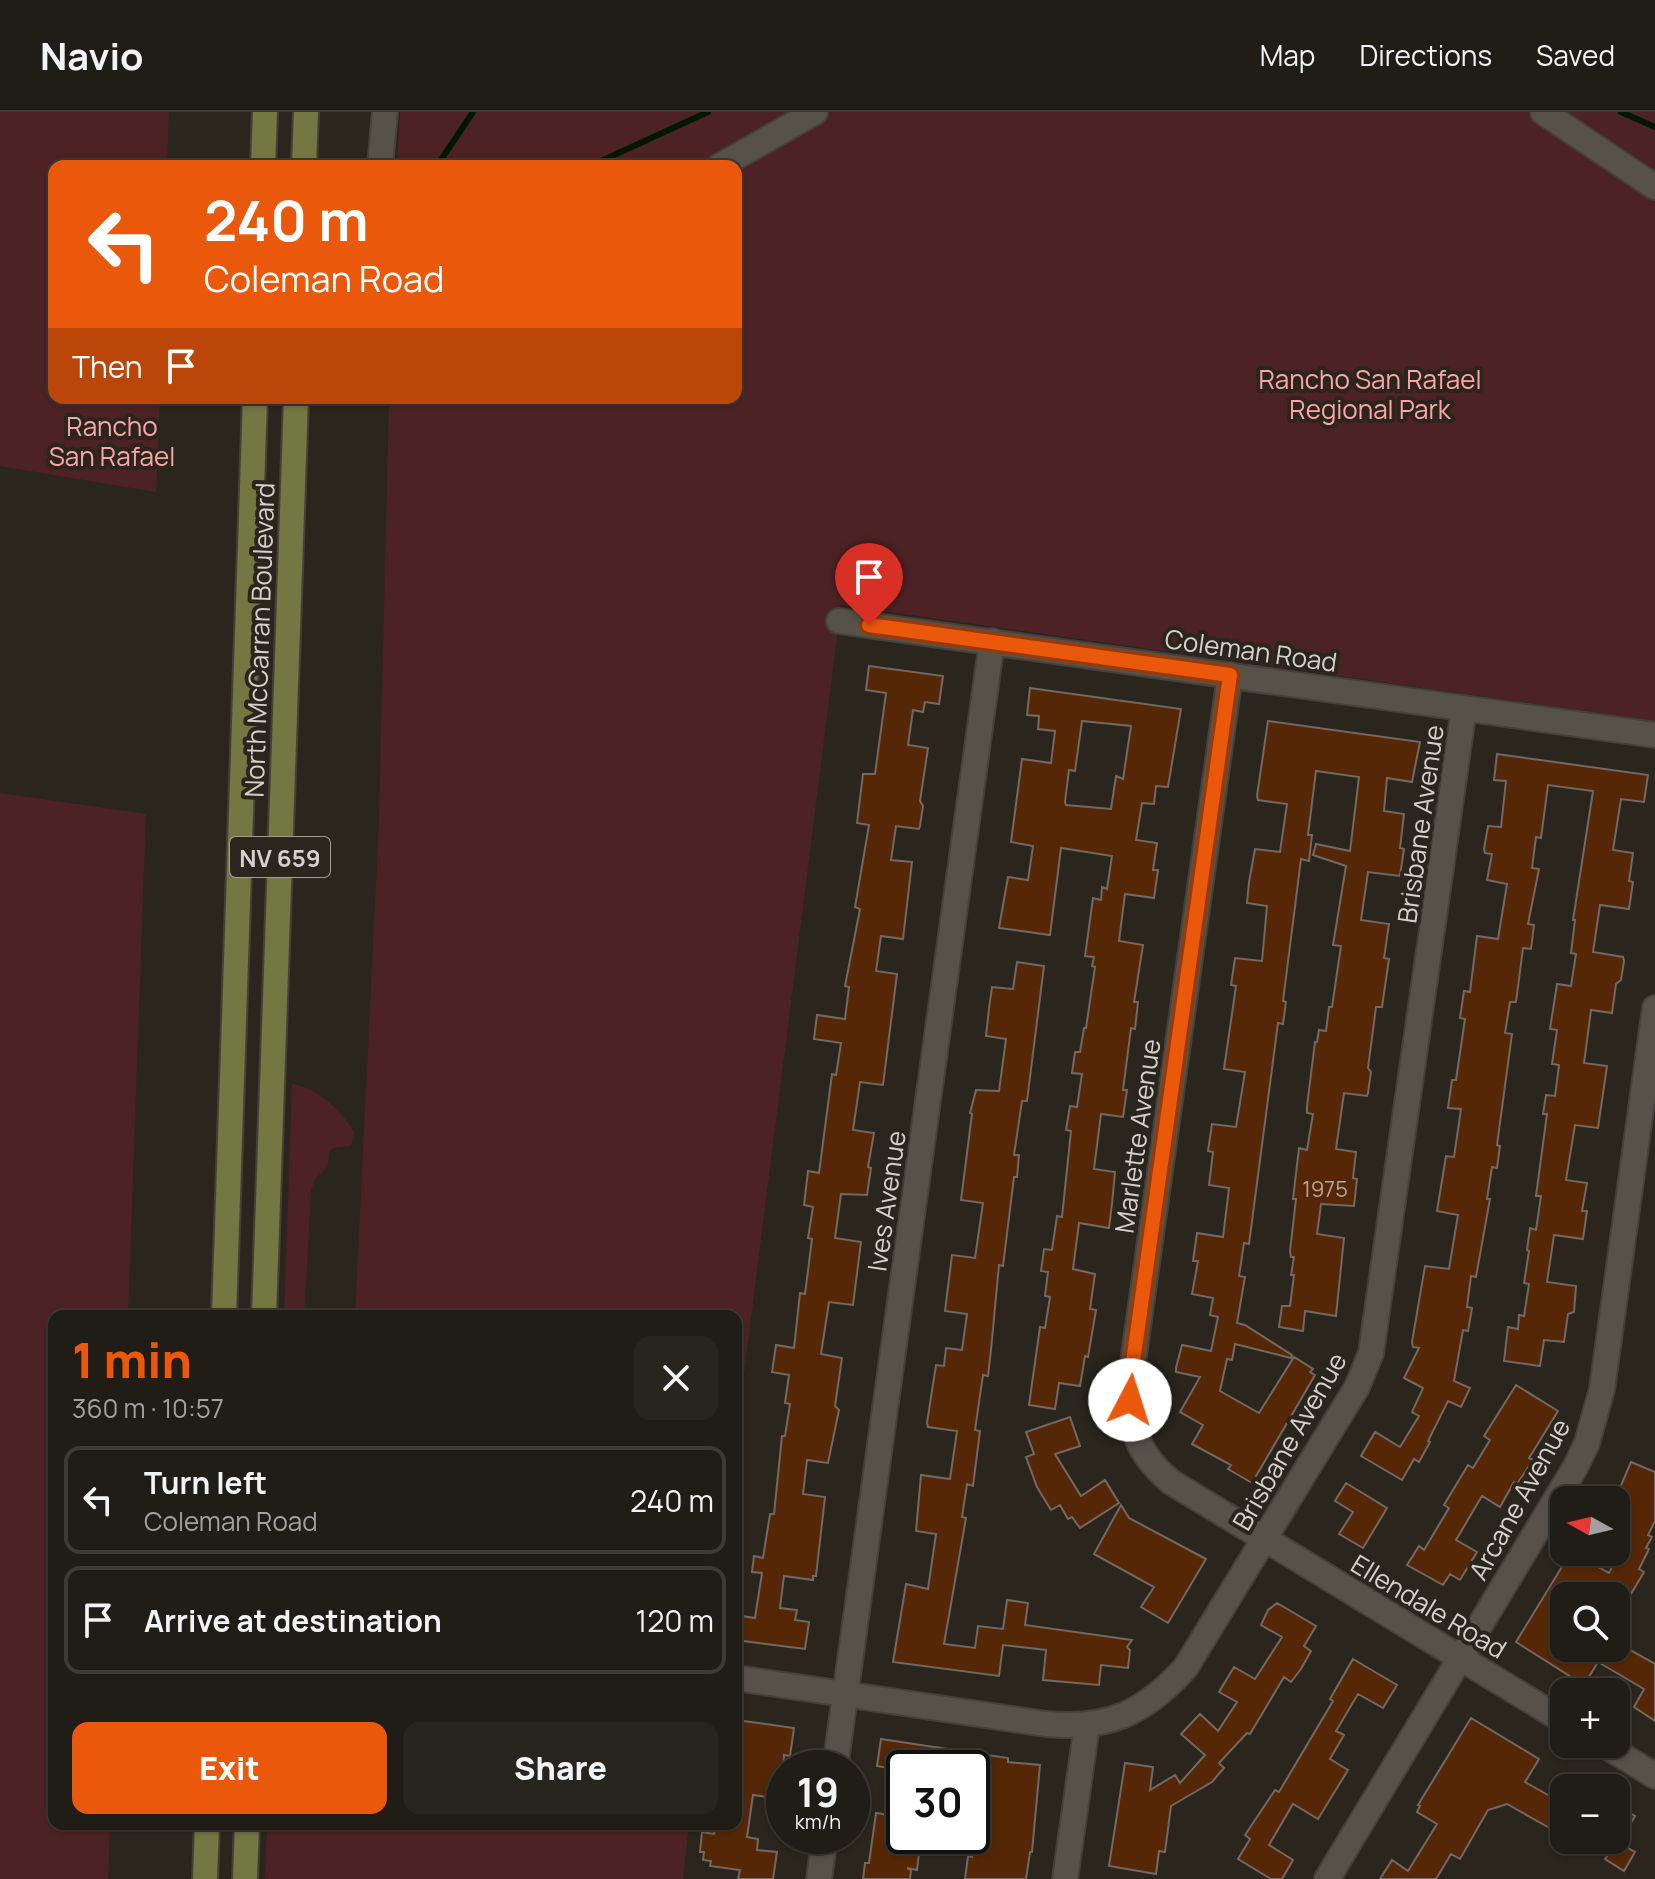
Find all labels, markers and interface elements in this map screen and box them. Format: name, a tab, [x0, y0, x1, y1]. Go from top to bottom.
text: Navio	[40, 29, 144, 81]
text: Map	[1260, 36, 1315, 74]
text: Directions	[1359, 36, 1492, 74]
text: Saved	[1536, 36, 1615, 74]
text: 240 m	[204, 181, 369, 258]
icon: left	[72, 192, 176, 296]
text: Coleman Road	[204, 254, 444, 303]
icon: arrive	[159, 344, 203, 388]
text: Then	[72, 346, 143, 387]
park label: Rancho San Rafael Regional Park	[1258, 361, 1482, 427]
park label: Rancho San Rafael	[49, 408, 175, 474]
street label: North McCarran Boulevard	[236, 482, 282, 798]
pin	[835, 543, 903, 625]
icon: arrive	[847, 555, 891, 599]
street label: Coleman Road	[1163, 620, 1339, 680]
street label: Brisbane Avenue	[1388, 723, 1452, 925]
road number: NV 659	[230, 837, 330, 877]
street label: Marlette Avenue	[1106, 1037, 1168, 1235]
street label: Ives Avenue	[858, 1128, 914, 1274]
house number: 1975	[1302, 1174, 1348, 1204]
text: 1 min	[72, 1327, 192, 1392]
button: close	[634, 1336, 718, 1420]
street label: Brisbane Avenue	[1224, 1346, 1354, 1536]
position arrow	[1088, 1358, 1172, 1442]
text: 360 m · 10:57	[72, 1390, 224, 1426]
street label: Arcane Avenue	[1460, 1412, 1578, 1586]
text: Turn left	[144, 1462, 267, 1503]
icon: left	[76, 1478, 120, 1522]
text: 240 m	[630, 1480, 714, 1521]
north arrow	[1550, 1486, 1630, 1566]
map controls	[1550, 1486, 1630, 1854]
text: Coleman Road	[144, 1503, 318, 1539]
street label: Ellendale Road	[1345, 1545, 1513, 1667]
button: search	[1550, 1582, 1630, 1662]
icon: arrive	[76, 1598, 120, 1642]
text: Arrive at destination	[144, 1600, 442, 1641]
text: 120 m	[635, 1600, 714, 1641]
button: +	[1550, 1678, 1630, 1758]
button: Exit	[72, 1722, 387, 1814]
button: Share	[403, 1722, 718, 1814]
speed limit sign: 30	[886, 1750, 990, 1854]
text: 19	[797, 1764, 839, 1819]
button: −	[1550, 1774, 1630, 1854]
text: km/h	[795, 1808, 841, 1835]

